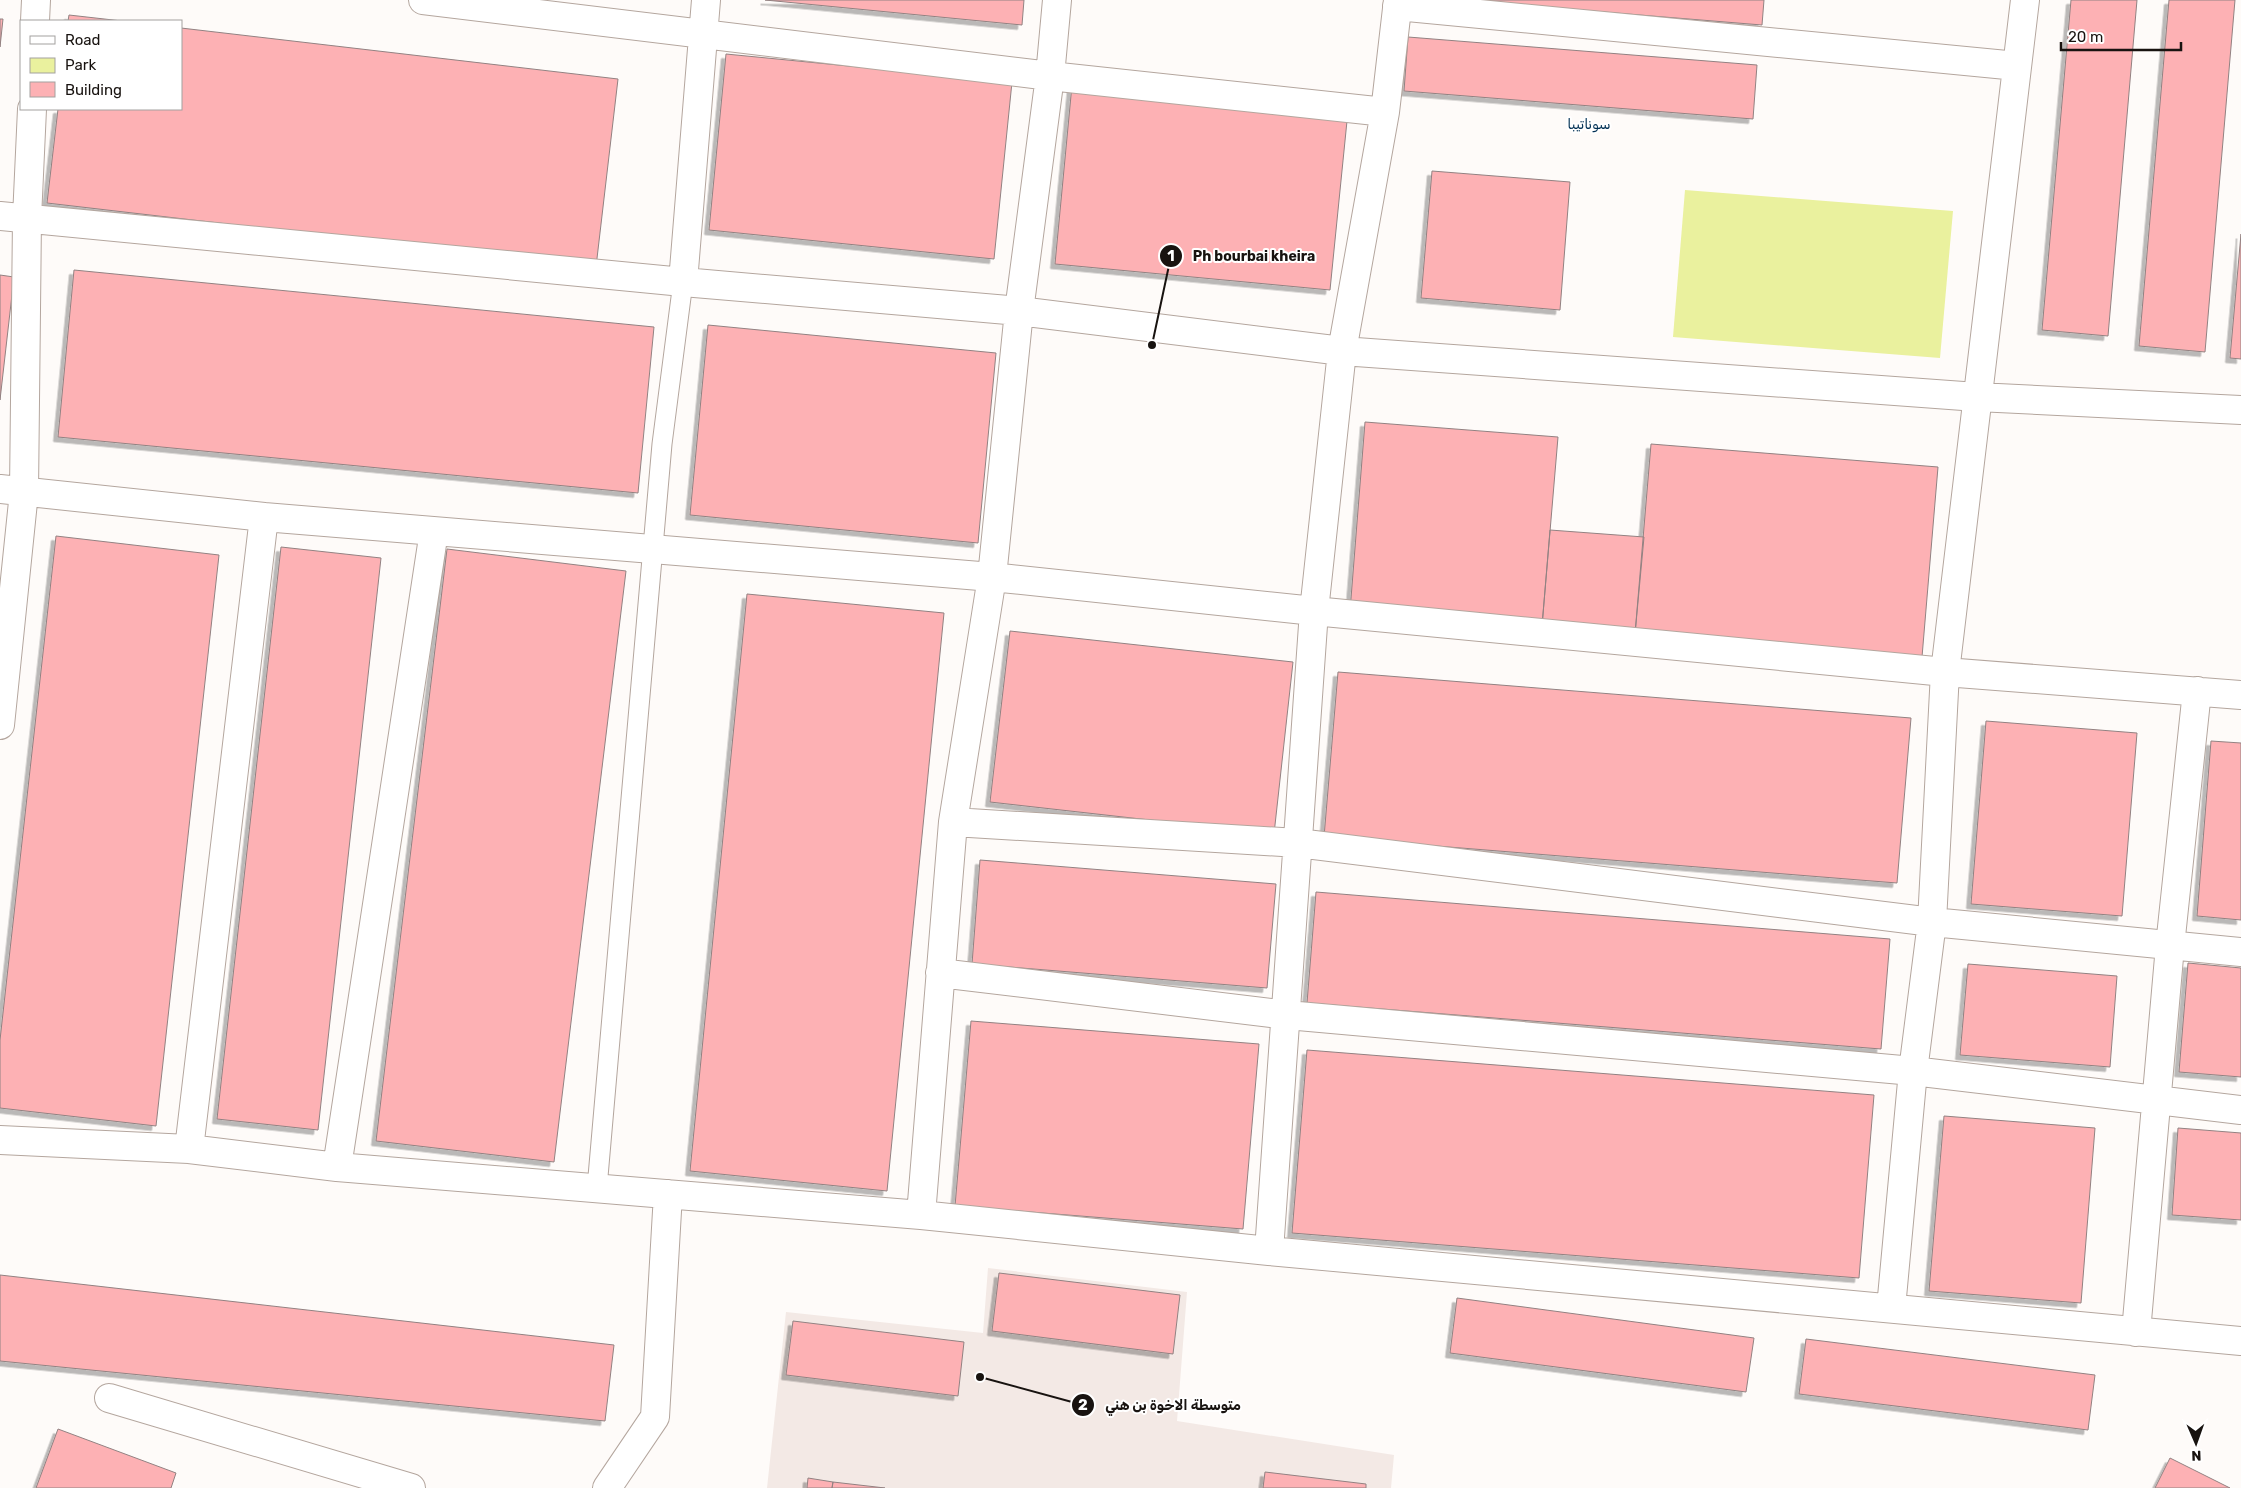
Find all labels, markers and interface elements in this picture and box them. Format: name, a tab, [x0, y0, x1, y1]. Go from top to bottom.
legend	[20, 20, 182, 110]
scale bar	[2061, 20, 2181, 52]
text: 20 m	[2068, 28, 2103, 46]
text: Road	[65, 31, 101, 49]
text: Park	[65, 56, 96, 74]
text: Building	[65, 81, 122, 99]
district label: سوناتيبا	[1567, 116, 1611, 133]
callout: Ph bourbai kheira	[1158, 242, 1325, 271]
text: 1	[1167, 247, 1175, 265]
text: Ph bourbai kheira	[1193, 248, 1315, 265]
callout: متوسطة الاخوة بن هني	[1070, 1390, 1251, 1419]
text: 2	[1078, 1396, 1088, 1414]
text: متوسطة الاخوة بن هني	[1105, 1397, 1241, 1416]
north arrow	[2171, 1418, 2221, 1468]
text: N	[2191, 1447, 2202, 1464]

